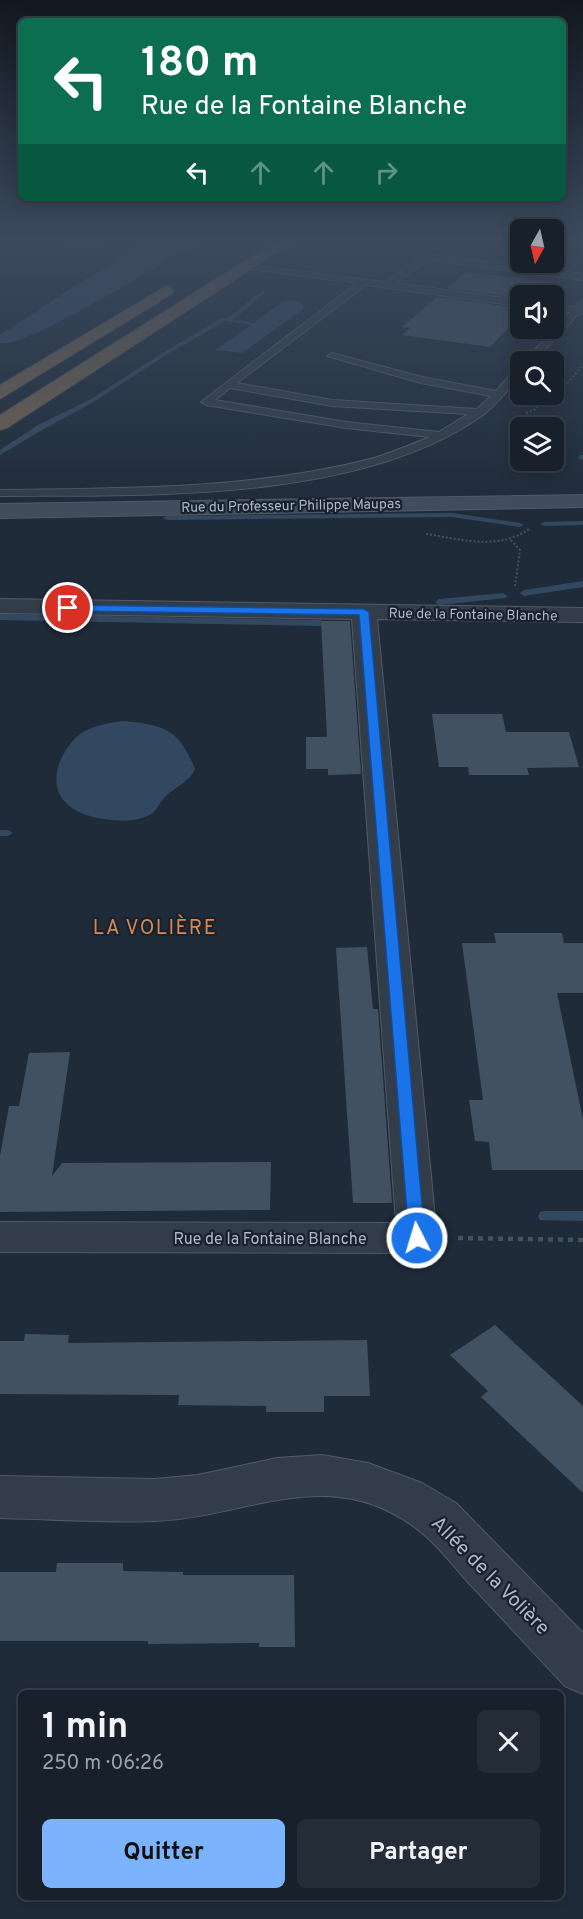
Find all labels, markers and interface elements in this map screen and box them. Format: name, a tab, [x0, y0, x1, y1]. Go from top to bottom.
text: 180 m	[141, 38, 258, 91]
icon: left	[42, 42, 120, 120]
text: Rue de la Fontaine Blanche	[141, 90, 467, 124]
icon: left	[181, 156, 214, 189]
icon: ahead	[244, 156, 277, 189]
icon: ahead	[307, 156, 340, 189]
icon: right	[370, 156, 403, 189]
north arrow	[510, 219, 564, 273]
map controls	[510, 219, 564, 471]
button: sound	[510, 285, 564, 339]
button: search	[510, 351, 564, 405]
button: layers	[510, 417, 564, 471]
street label: Rue du Professeur Philippe Maupas	[181, 496, 401, 517]
pin	[42, 582, 93, 633]
icon: arrive	[51, 591, 84, 624]
street label: Rue de la Fontaine Blanche	[388, 606, 558, 625]
district label: LA VOLIÈRE	[93, 914, 217, 942]
position arrow	[385, 1206, 449, 1270]
street label: Rue de la Fontaine Blanche	[173, 1230, 367, 1250]
street label: Allée de la Volière	[425, 1511, 555, 1641]
text: 1 min	[42, 1705, 128, 1751]
button: close	[477, 1710, 540, 1773]
text: 250 m · 06:26	[42, 1751, 164, 1777]
button: Quitter	[42, 1819, 285, 1888]
button: Partager	[297, 1819, 540, 1888]

